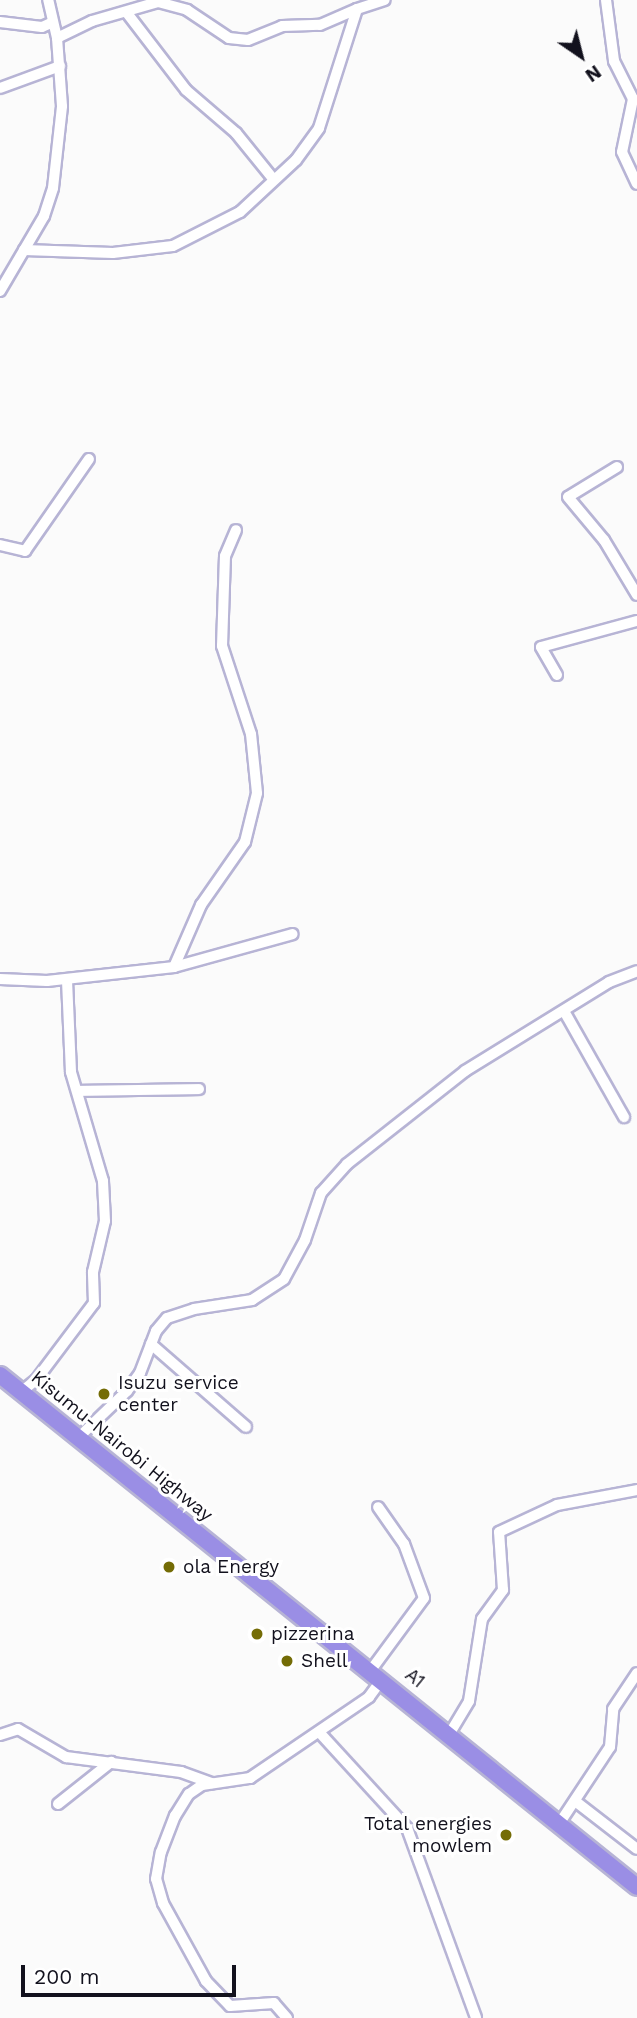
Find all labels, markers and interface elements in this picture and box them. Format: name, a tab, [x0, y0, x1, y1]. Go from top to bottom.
north arrow	[546, 21, 616, 91]
text: N	[581, 60, 606, 87]
street label: Kisumu-Nairobi Highway	[27, 1366, 217, 1526]
place label: Isuzu service center	[118, 1372, 239, 1416]
marker: Isuzu service center	[96, 1386, 112, 1402]
place label: ola Energy	[183, 1556, 279, 1578]
marker: ola Energy	[161, 1559, 177, 1575]
place label: pizzerina	[271, 1623, 354, 1645]
marker: pizzerina	[249, 1626, 265, 1642]
place label: Shell	[301, 1650, 348, 1672]
marker: Shell	[279, 1653, 295, 1669]
street label: A1	[401, 1663, 429, 1693]
place label: Total energies mowlem	[363, 1813, 492, 1857]
marker: Total energies mowlem	[498, 1827, 514, 1843]
scale bar	[24, 1952, 240, 1996]
text: 200 m	[34, 1964, 100, 1989]

